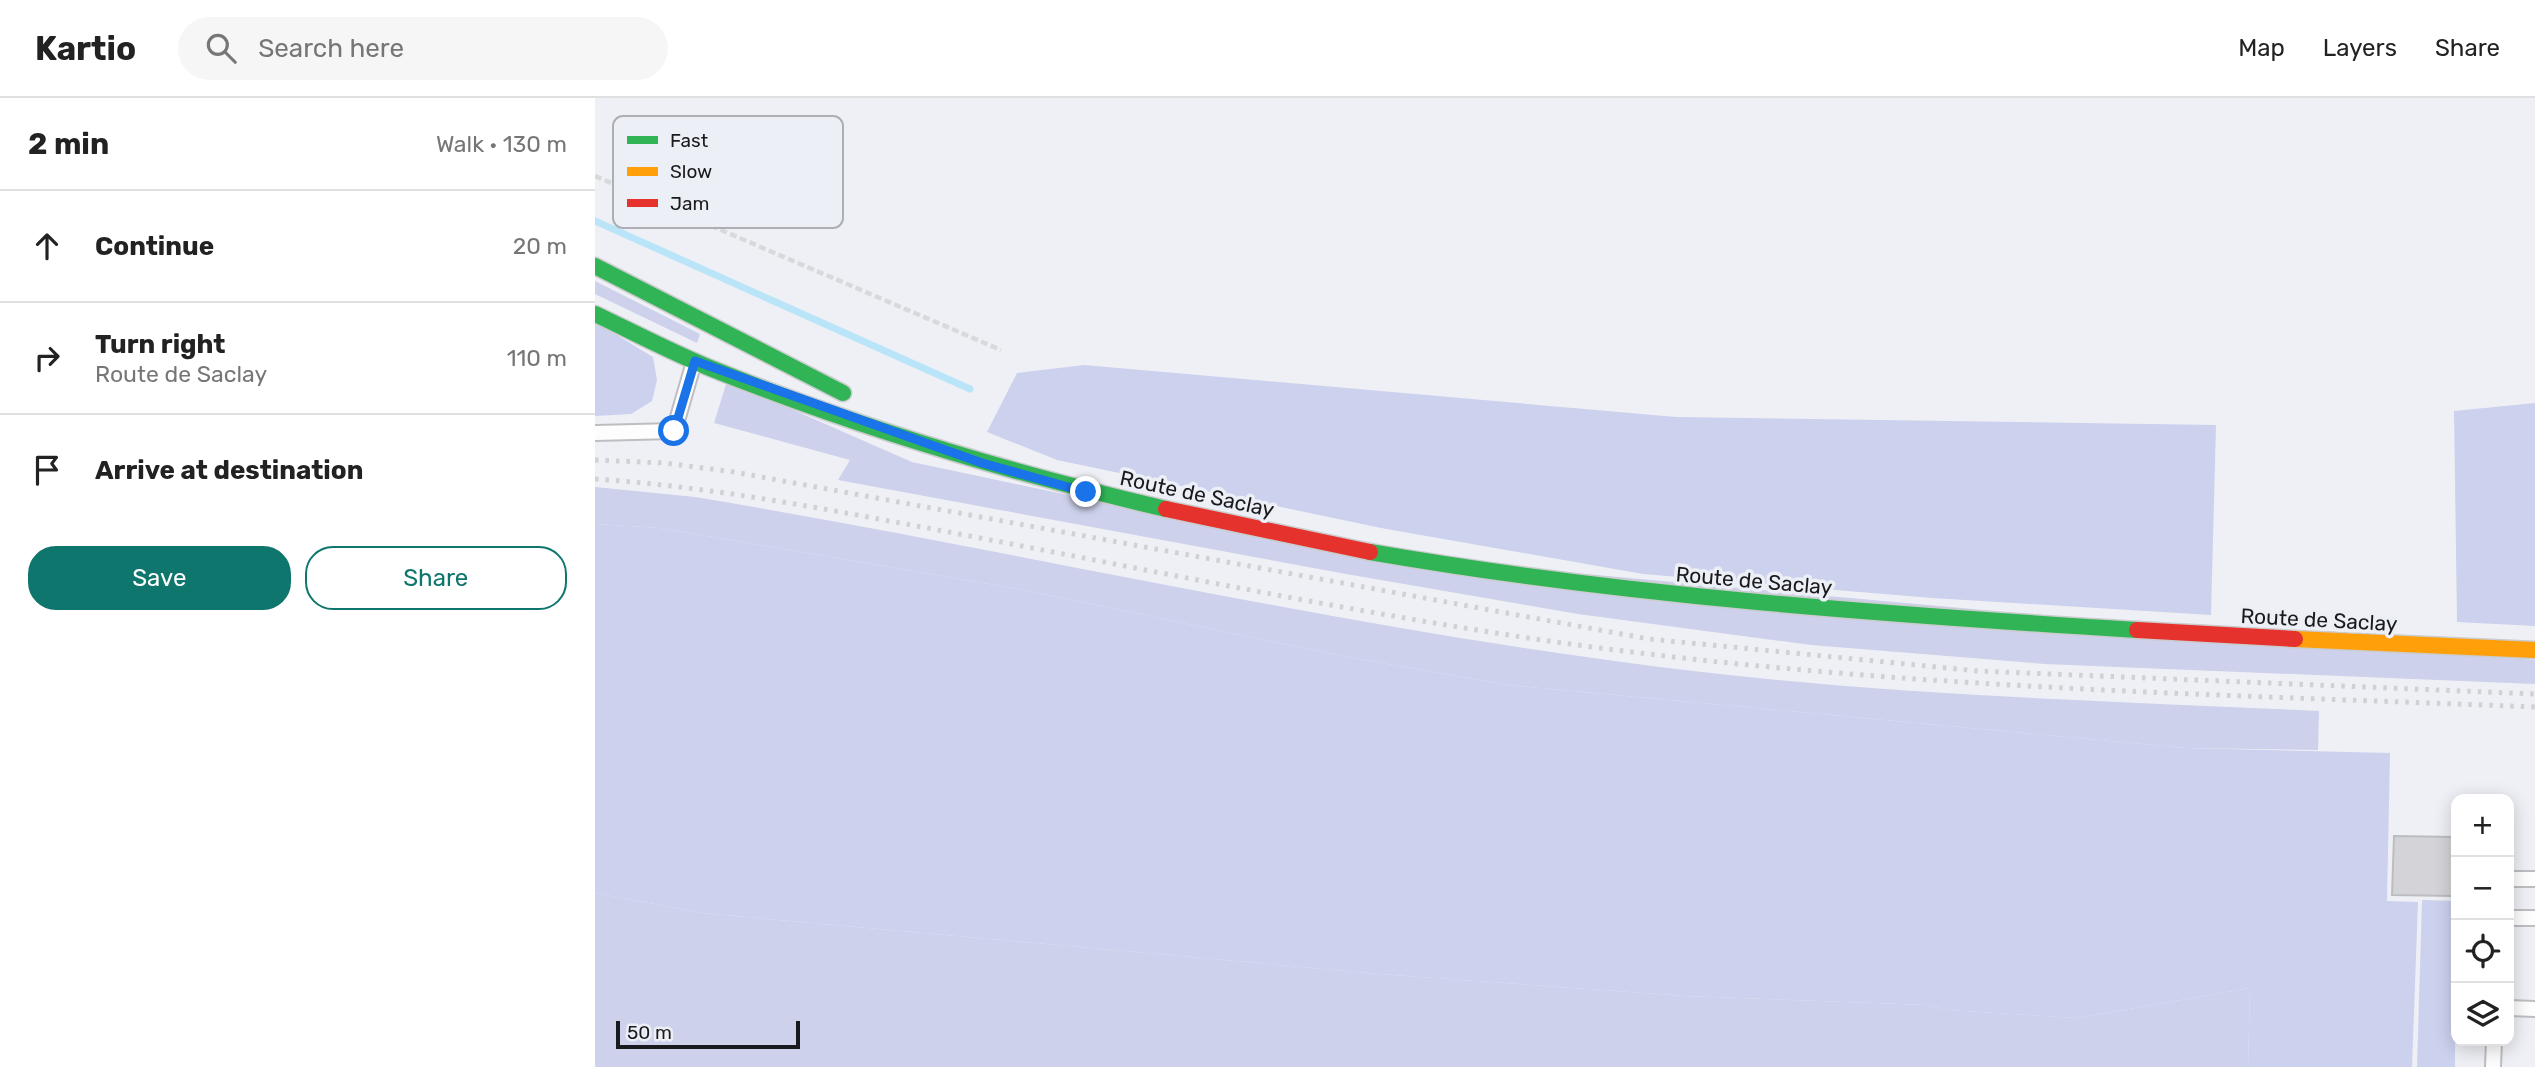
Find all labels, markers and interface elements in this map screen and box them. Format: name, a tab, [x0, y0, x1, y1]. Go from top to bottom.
search box	[178, 17, 668, 80]
text: Kartio	[35, 29, 136, 68]
icon: search	[202, 29, 240, 67]
text: Search here	[258, 33, 404, 64]
text: Map	[2238, 34, 2285, 62]
text: Layers	[2323, 34, 2397, 62]
text: Share	[2435, 34, 2500, 62]
legend	[613, 116, 843, 228]
text: 2 min	[28, 126, 109, 162]
text: Fast	[670, 129, 709, 152]
text: Walk · 130 m	[436, 130, 567, 158]
text: Slow	[670, 160, 712, 183]
text: Jam	[670, 192, 709, 215]
icon: ahead	[28, 227, 66, 265]
text: Continue	[95, 231, 214, 262]
text: 20 m	[513, 232, 567, 260]
text: Turn right	[95, 329, 225, 360]
icon: right	[28, 339, 66, 377]
text: 110 m	[507, 344, 567, 372]
text: Route de Saclay	[95, 360, 267, 388]
route start	[658, 415, 689, 446]
icon: arrive	[28, 451, 66, 489]
text: Arrive at destination	[95, 455, 363, 486]
street label: Route de Saclay	[1118, 465, 1277, 522]
route end	[1070, 476, 1101, 507]
button: Save	[28, 546, 291, 610]
button: Share	[305, 546, 567, 610]
street label: Route de Saclay	[1675, 561, 1834, 600]
street label: Route de Saclay	[2240, 603, 2399, 636]
map controls	[2451, 794, 2514, 1046]
button: +	[2451, 794, 2514, 857]
button: −	[2451, 857, 2514, 920]
button: locate	[2451, 920, 2514, 983]
button: layers	[2451, 983, 2514, 1046]
scale bar	[616, 1018, 800, 1050]
text: 50 m	[627, 1021, 672, 1044]

